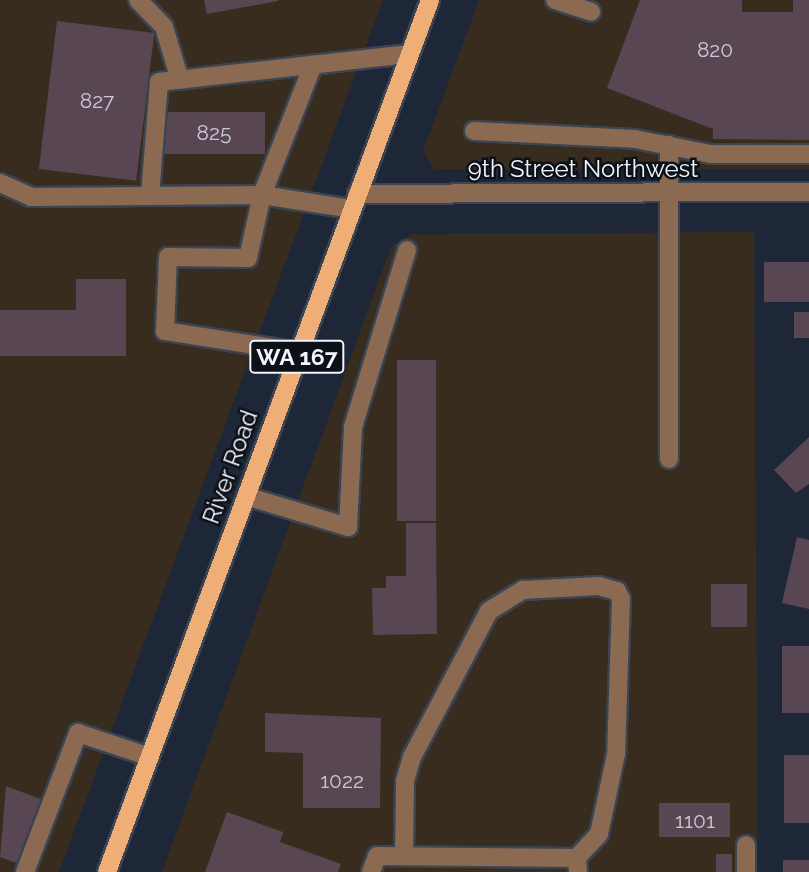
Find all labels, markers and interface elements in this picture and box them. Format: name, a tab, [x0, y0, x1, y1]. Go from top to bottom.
house number: 820	[697, 37, 733, 63]
house number: 827	[80, 88, 114, 114]
house number: 825	[197, 120, 231, 146]
street label: 9th Street Northwest	[468, 155, 698, 183]
road number: WA 167	[248, 338, 346, 376]
street label: River Road	[196, 406, 264, 528]
house number: 1022	[320, 768, 364, 794]
house number: 1101	[675, 808, 715, 834]

